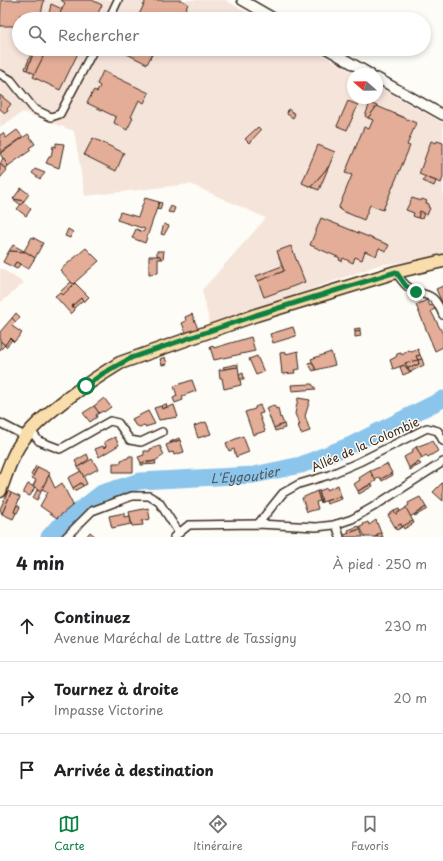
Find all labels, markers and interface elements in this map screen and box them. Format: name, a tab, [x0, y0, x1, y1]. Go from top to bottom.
search box	[12, 12, 431, 56]
icon: search	[26, 23, 48, 45]
text: Rechercher	[58, 23, 139, 46]
north arrow	[347, 68, 383, 104]
route end	[407, 283, 425, 301]
route start	[77, 377, 95, 395]
street label: Allée de la Colombie	[308, 412, 422, 476]
water label: L'Eygoutier	[210, 460, 283, 487]
text: 4 min	[16, 550, 64, 576]
text: À pied · 250 m	[333, 554, 427, 573]
text: Continuez	[54, 605, 130, 628]
icon: ahead	[16, 615, 38, 637]
text: 230 m	[385, 616, 427, 635]
text: Avenue Maréchal de Lattre de Tassigny	[54, 628, 297, 647]
text: Tournez à droite	[54, 677, 179, 700]
icon: right	[16, 687, 38, 709]
text: 20 m	[393, 688, 427, 707]
text: Impasse Victorine	[54, 700, 164, 719]
text: Arrivée à destination	[54, 758, 214, 781]
icon: arrive	[16, 759, 38, 781]
tab: Carte	[54, 813, 85, 854]
tab: Itinéraire	[193, 813, 243, 854]
tab: Favoris	[351, 813, 389, 854]

